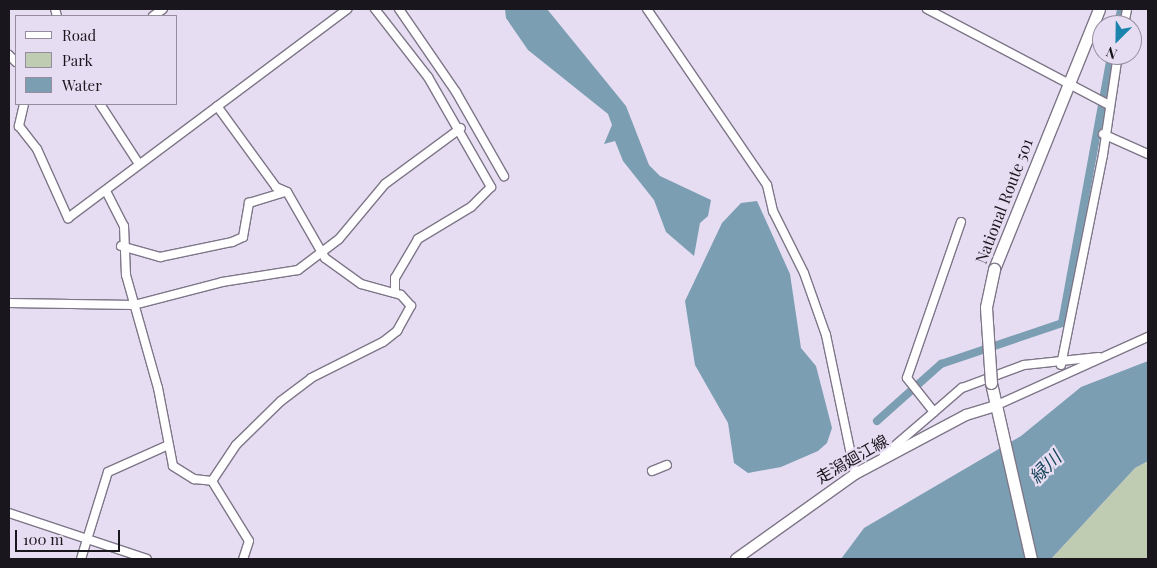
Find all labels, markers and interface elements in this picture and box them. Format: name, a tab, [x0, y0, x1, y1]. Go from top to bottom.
legend	[15, 15, 178, 105]
north arrow	[1092, 15, 1142, 65]
text: Road	[62, 25, 96, 45]
text: N	[1103, 43, 1120, 64]
text: Park	[62, 50, 93, 70]
text: Water	[62, 75, 102, 95]
street label: National Route 501	[971, 136, 1037, 266]
street label: 走潟廻江線	[813, 431, 891, 487]
water label: 緑川	[1025, 447, 1065, 487]
scale bar	[18, 520, 122, 552]
text: 100 m	[23, 529, 64, 549]

